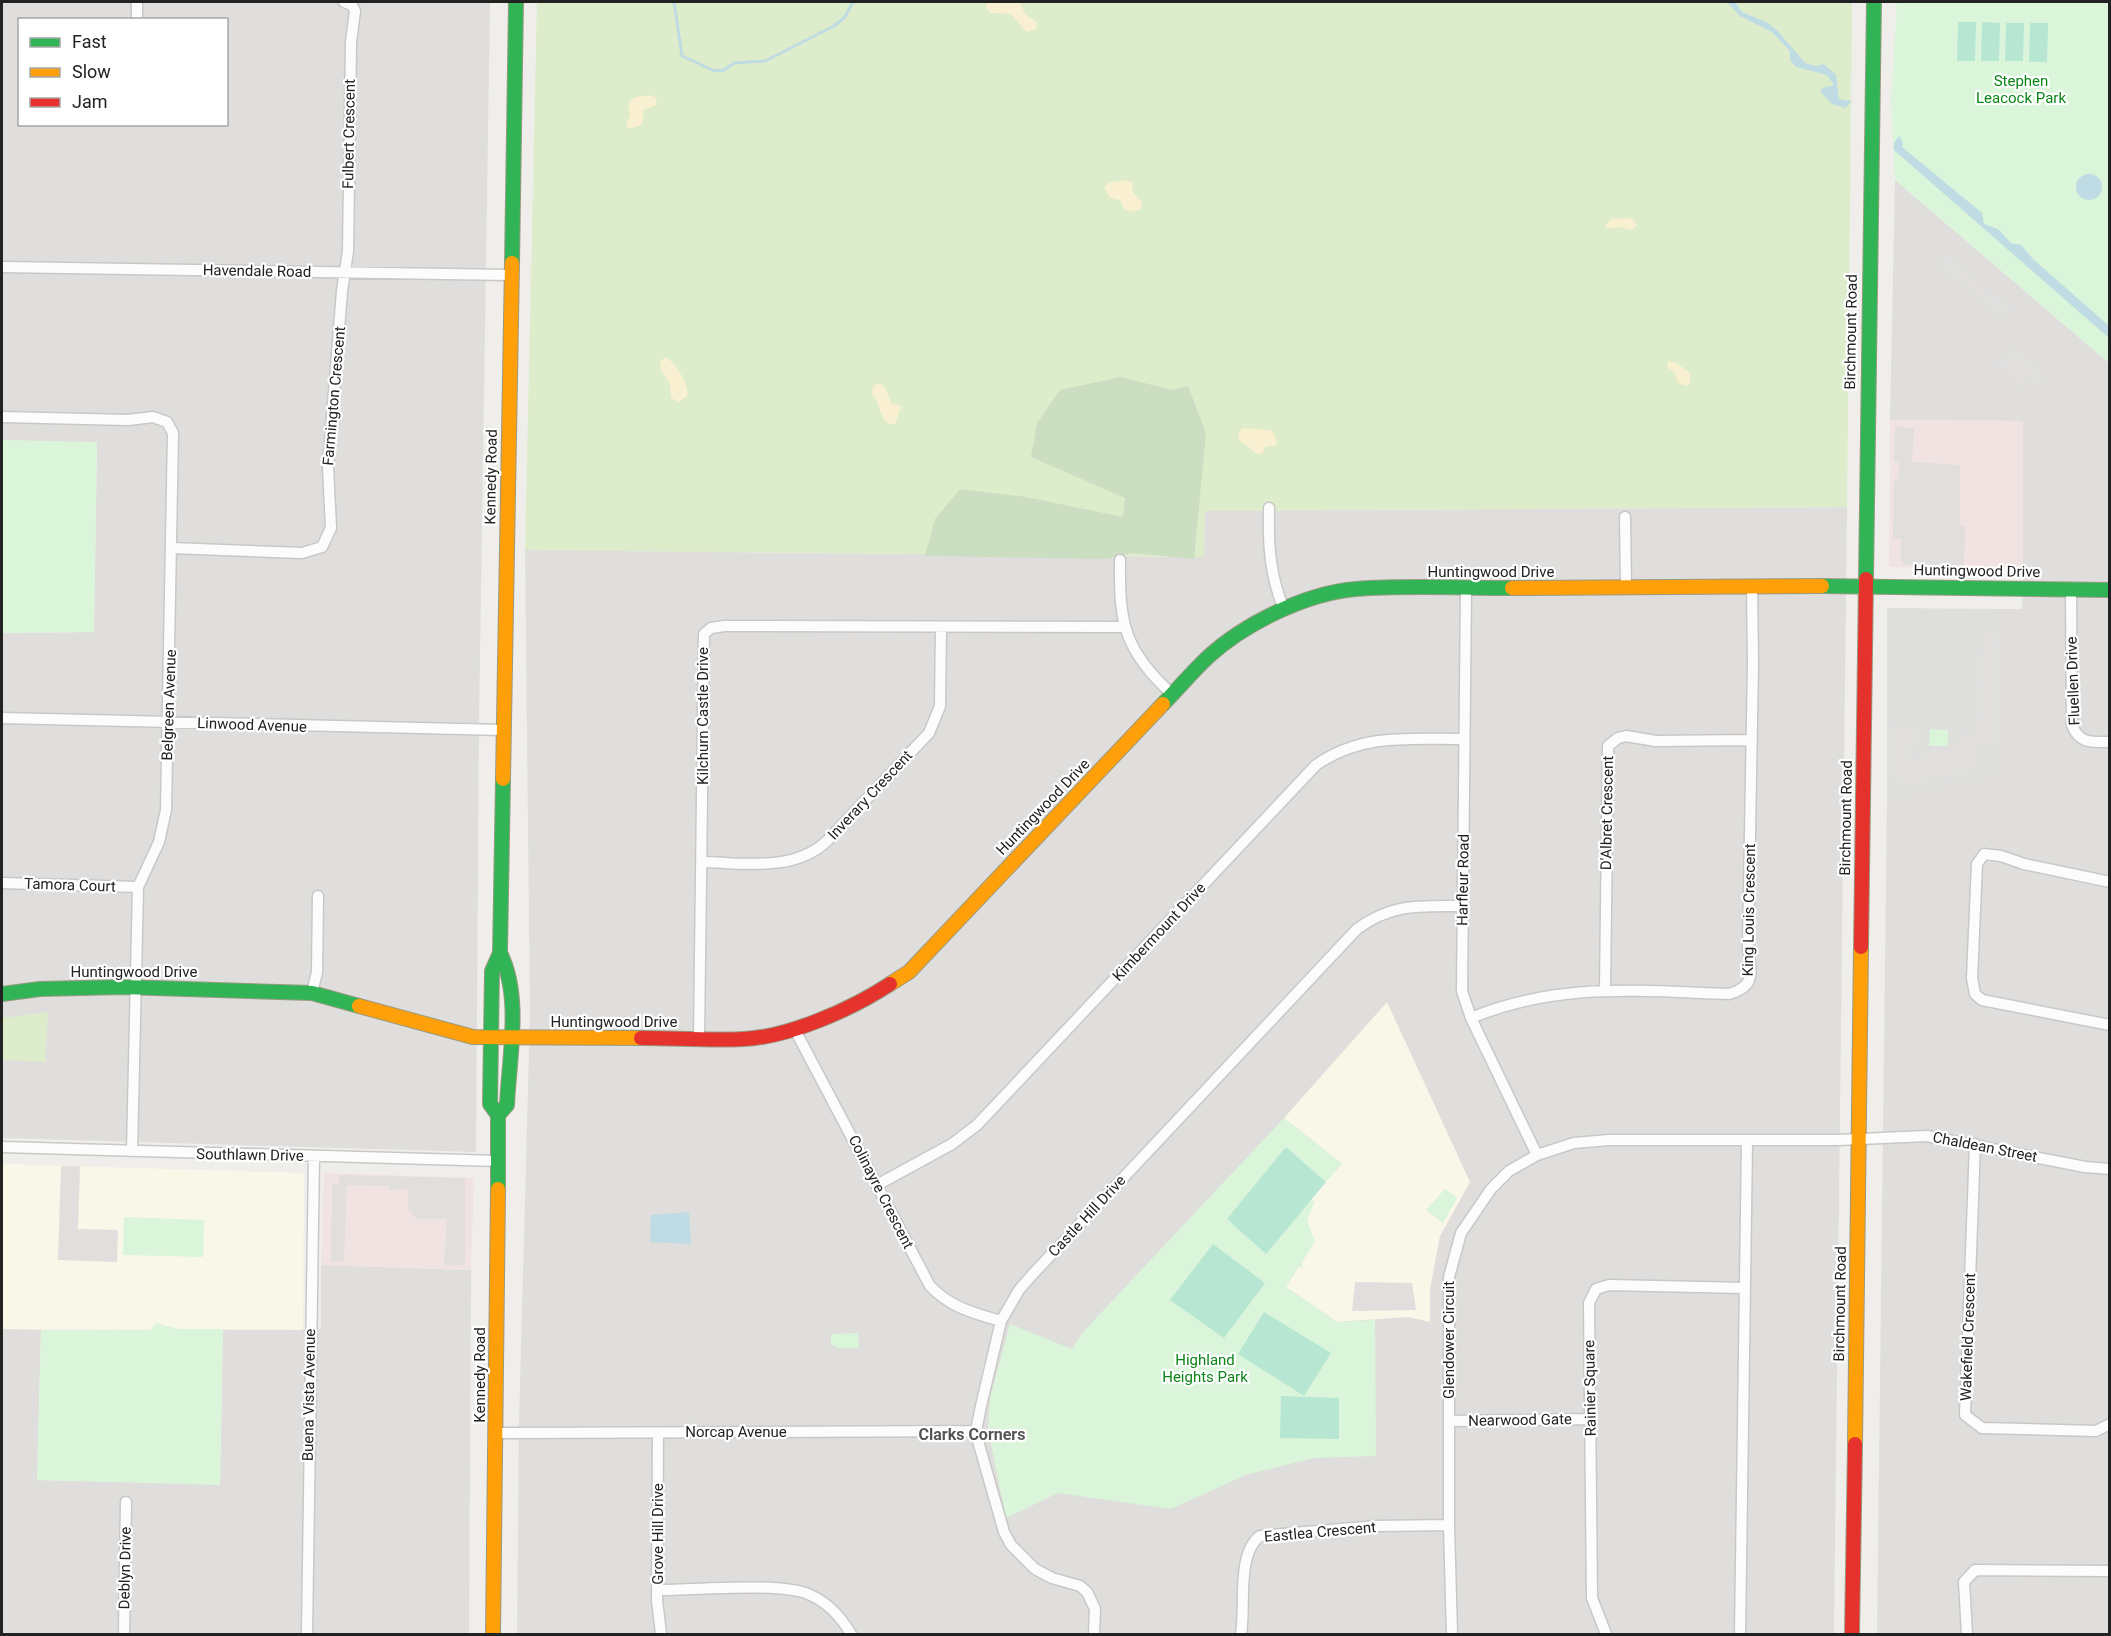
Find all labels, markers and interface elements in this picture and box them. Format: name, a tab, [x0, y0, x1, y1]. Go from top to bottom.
legend	[18, 18, 228, 126]
text: Fast	[72, 31, 107, 52]
text: Slow	[72, 61, 111, 82]
park label: Stephen Leacock Park	[1976, 72, 2066, 107]
street label: Fulbert Crescent	[339, 79, 359, 189]
text: Jam	[72, 91, 108, 112]
street label: Havendale Road	[203, 261, 311, 281]
street label: Birchmount Road	[1841, 274, 1861, 390]
street label: Farmington Crescent	[319, 326, 349, 466]
street label: Kennedy Road	[481, 429, 501, 525]
street label: Huntingwood Drive	[1913, 561, 2041, 581]
street label: Huntingwood Drive	[1428, 563, 1554, 581]
street label: Fluellen Drive	[2062, 636, 2084, 726]
street label: Kilchurn Castle Drive	[694, 647, 712, 785]
street label: Belgreen Avenue	[158, 649, 180, 761]
street label: Linwood Avenue	[197, 714, 307, 736]
street label: Inverary Crescent	[824, 746, 916, 844]
street label: Huntingwood Drive	[992, 755, 1094, 859]
street label: D'Albret Crescent	[1597, 756, 1617, 870]
street label: Birchmount Road	[1836, 760, 1856, 876]
street label: Harfleur Road	[1453, 834, 1473, 926]
street label: King Louis Crescent	[1739, 843, 1759, 977]
street label: Tamora Court	[24, 874, 116, 896]
street label: Kimbermount Drive	[1109, 879, 1209, 985]
street label: Huntingwood Drive	[71, 963, 197, 981]
street label: Huntingwood Drive	[551, 1013, 677, 1031]
street label: Chaldean Street	[1931, 1128, 2039, 1166]
street label: Colinayre Crescent	[845, 1132, 917, 1252]
street label: Southlawn Drive	[196, 1145, 304, 1165]
street label: Castle Hill Drive	[1045, 1171, 1129, 1261]
street label: Birchmount Road	[1830, 1246, 1850, 1362]
street label: Wakefield Crescent	[1957, 1273, 1979, 1401]
street label: Glendower Circuit	[1440, 1281, 1458, 1399]
street label: Kennedy Road	[471, 1327, 489, 1423]
street label: Buena Vista Avenue	[299, 1329, 319, 1461]
street label: Rainier Square	[1580, 1340, 1600, 1436]
park label: Highland Heights Park	[1162, 1351, 1248, 1386]
street label: Nearwood Gate	[1468, 1410, 1572, 1430]
street label: Norcap Avenue	[685, 1423, 787, 1441]
district label: Clarks Corners	[919, 1425, 1025, 1444]
street label: Grove Hill Drive	[649, 1483, 667, 1585]
street label: Eastlea Crescent	[1263, 1518, 1377, 1546]
street label: Deblyn Drive	[115, 1526, 135, 1609]

